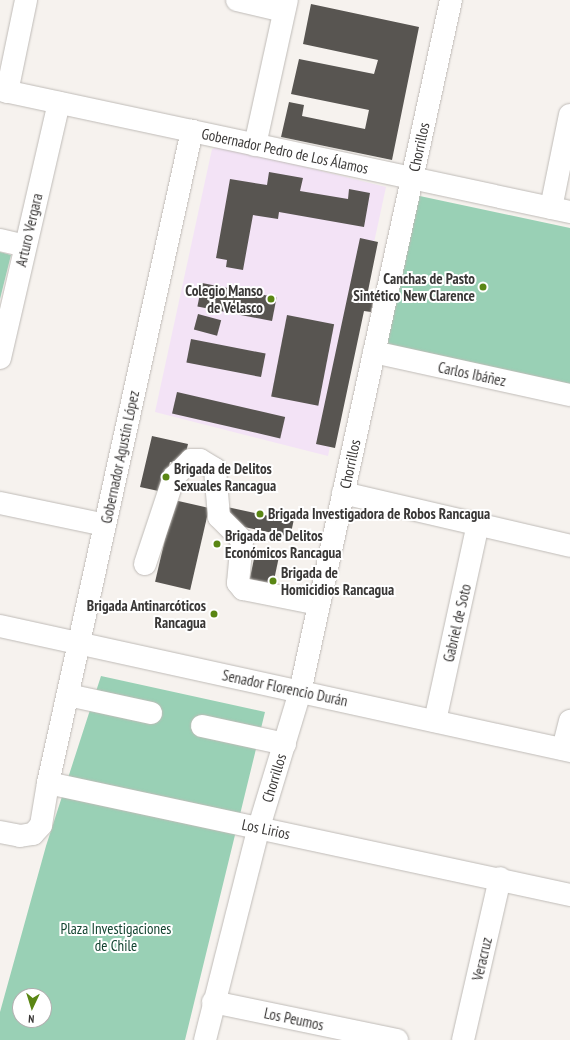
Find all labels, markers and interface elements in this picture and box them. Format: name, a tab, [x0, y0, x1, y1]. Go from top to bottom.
street label: Chorrillos	[405, 121, 433, 173]
street label: Gobernador Pedro de Los Álamos	[200, 124, 370, 178]
street label: Arturo Vergara	[12, 191, 46, 269]
place label: Canchas de Pasto Sintético New Clarence	[353, 269, 475, 304]
place label: Colegio Manso de Velasco	[185, 281, 263, 316]
marker: Canchas de Pasto Sintético New Clarence	[478, 282, 488, 292]
marker: Colegio Manso de Velasco	[266, 294, 276, 304]
street label: Carlos Ibáñez	[436, 358, 508, 390]
street label: Gobernador Agustín López	[97, 389, 143, 525]
street label: Chorrillos	[336, 438, 364, 490]
place label: Brigada de Delitos Sexuales Rancagua	[174, 459, 276, 494]
marker: Brigada de Delitos Sexuales Rancagua	[161, 472, 171, 482]
place label: Brigada Investigadora de Robos Rancagua	[268, 505, 490, 523]
marker: Brigada Investigadora de Robos Rancagua	[255, 509, 265, 519]
place label: Brigada de Delitos Económicos Rancagua	[225, 526, 341, 561]
marker: Brigada de Delitos Económicos Rancagua	[212, 539, 222, 549]
place label: Brigada de Homicidios Rancagua	[281, 563, 394, 598]
marker: Brigada de Homicidios Rancagua	[268, 576, 278, 586]
street label: Gabriel de Soto	[439, 582, 475, 664]
place label: Brigada Antinarcóticos Rancagua	[86, 596, 206, 631]
marker: Brigada Antinarcóticos Rancagua	[209, 609, 219, 619]
street label: Senador Florencio Durán	[221, 666, 349, 710]
street label: Chorrillos	[258, 751, 290, 805]
street label: Los Lirios	[240, 815, 292, 843]
park label: Plaza Investigaciones de Chile	[61, 919, 171, 954]
street label: Veracruz	[468, 936, 496, 982]
north arrow	[12, 988, 52, 1028]
street label: Los Peumos	[262, 1004, 326, 1034]
text: N	[28, 1012, 35, 1026]

